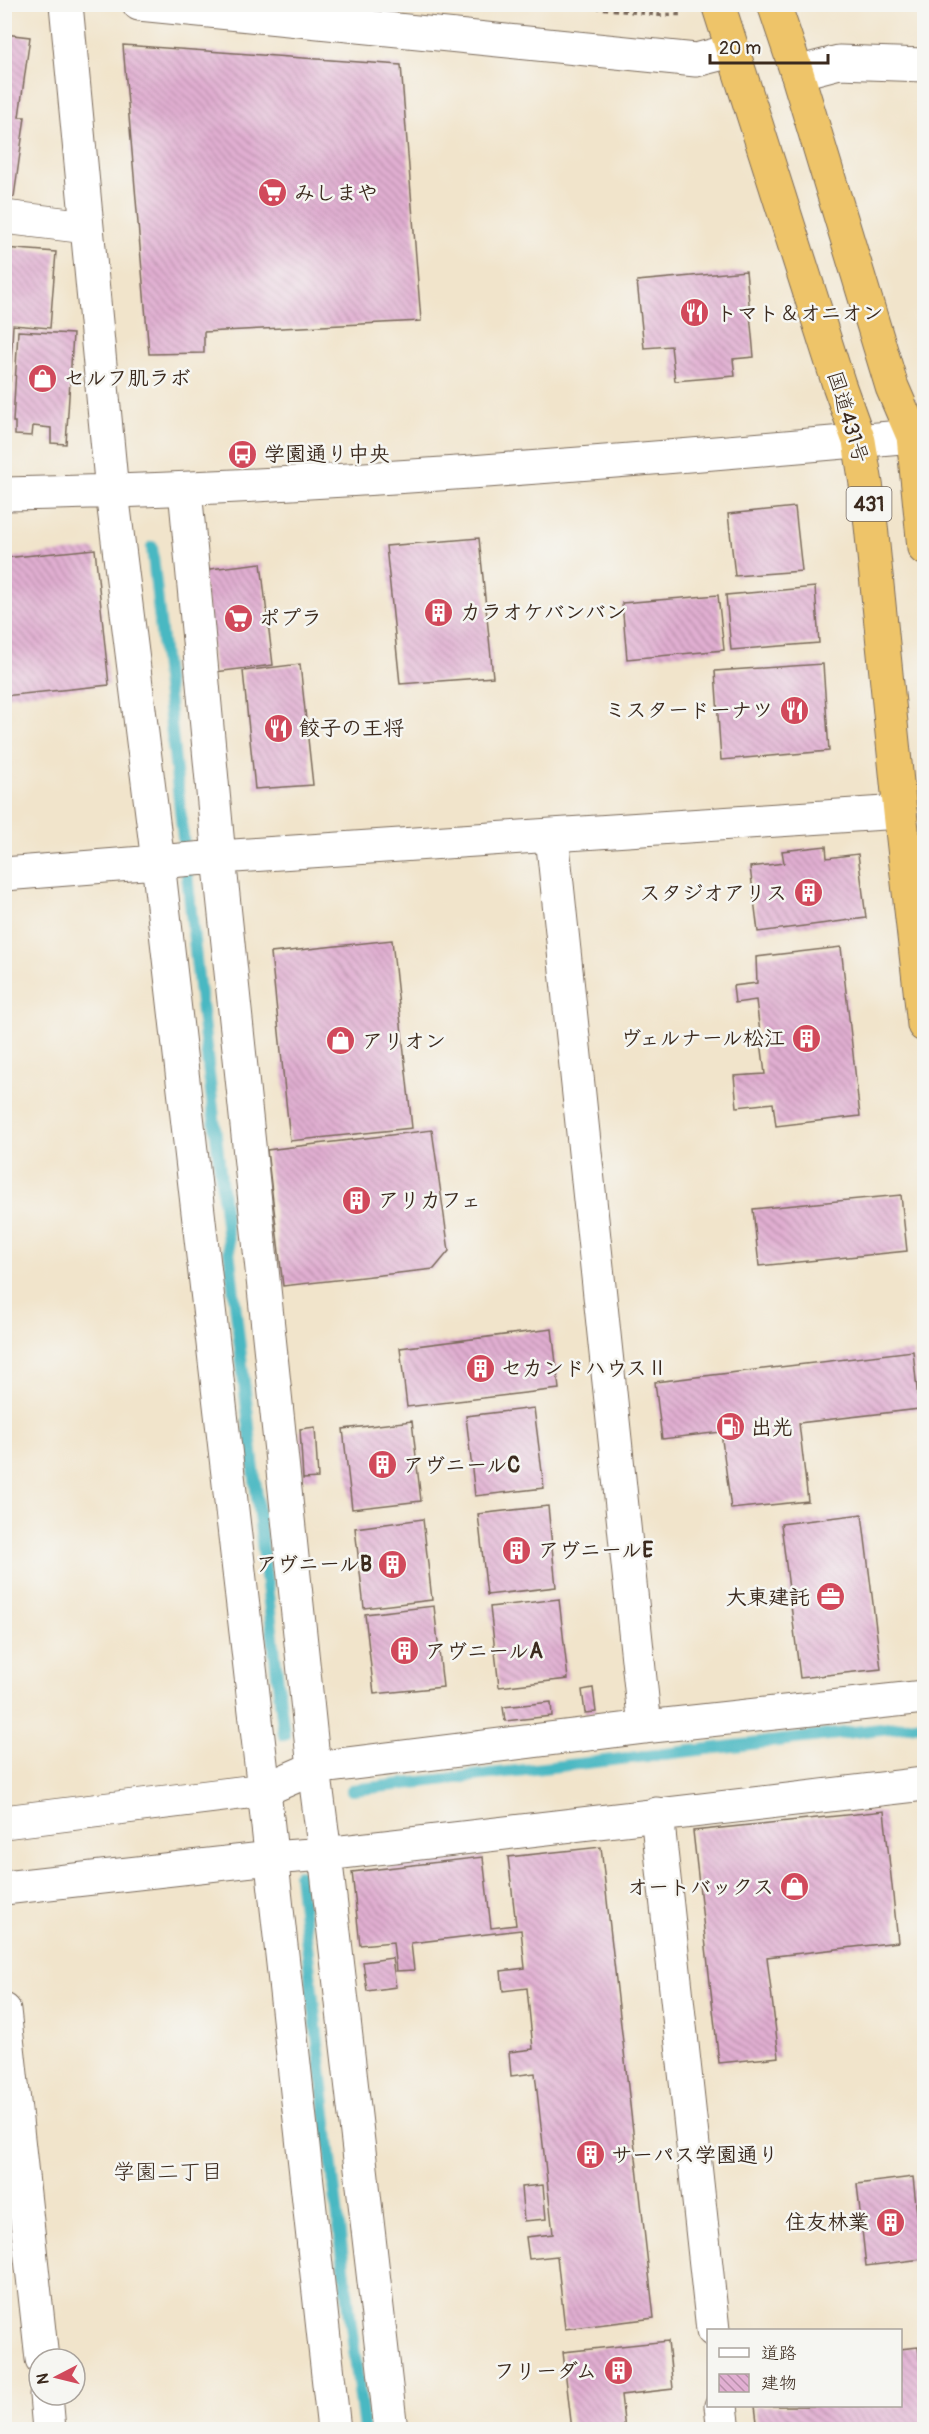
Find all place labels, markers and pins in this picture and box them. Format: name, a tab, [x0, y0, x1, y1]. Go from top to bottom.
supermarket icon: みしまや	[257, 177, 289, 209]
place label: みしまや	[294, 180, 378, 207]
restaurant icon: トマト＆オニオン	[679, 297, 711, 329]
place label: トマト＆オニオン	[716, 300, 884, 327]
shop icon: セルフ肌ラボ	[27, 362, 59, 394]
place label: セルフ肌ラボ	[64, 365, 191, 392]
bus stop icon: 学園通り中央	[227, 438, 259, 470]
place label: 学園通り中央	[264, 441, 390, 468]
building icon: カラオケバンバン	[423, 596, 455, 628]
place label: カラオケバンバン	[460, 599, 627, 626]
supermarket icon: ポプラ	[222, 602, 254, 634]
place label: ポプラ	[259, 605, 322, 632]
restaurant icon: ミスタードーナツ	[778, 694, 810, 726]
place label: ミスタードーナツ	[605, 697, 773, 724]
restaurant icon: 餃子の王将	[262, 712, 294, 744]
place label: 餃子の王将	[299, 715, 404, 742]
building icon: スタジオアリス	[792, 877, 824, 909]
place label: スタジオアリス	[640, 880, 787, 907]
building icon: ヴェルナール松江	[790, 1022, 822, 1054]
shop icon: アリオン	[325, 1025, 357, 1057]
place label: ヴェルナール松江	[620, 1025, 785, 1052]
place label: アリオン	[362, 1028, 446, 1055]
building icon: アリカフェ	[341, 1184, 373, 1216]
place label: アリカフェ	[378, 1187, 481, 1214]
building icon: セカンドハウスⅡ	[464, 1352, 496, 1384]
place label: セカンドハウスⅡ	[501, 1355, 668, 1382]
fuel station icon: 出光	[714, 1411, 746, 1443]
place label: 出光	[751, 1414, 793, 1441]
building icon: アヴニールC	[366, 1449, 398, 1481]
place label: アヴニールC	[403, 1452, 520, 1479]
building icon: アヴニールE	[501, 1534, 533, 1566]
place label: アヴニールE	[538, 1537, 653, 1564]
building icon: アヴニールB	[377, 1548, 409, 1580]
place label: アヴニールB	[256, 1551, 372, 1578]
office icon: 大東建託	[815, 1581, 847, 1613]
place label: 大東建託	[726, 1584, 810, 1611]
building icon: アヴニールA	[388, 1635, 420, 1667]
place label: アヴニールA	[425, 1638, 543, 1665]
shop icon: オートバックス	[779, 1871, 811, 1903]
place label: オートバックス	[627, 1874, 774, 1901]
building icon: サーパス学園通り	[574, 2139, 606, 2171]
place label: サーパス学園通り	[611, 2142, 779, 2169]
building icon: 住友林業	[874, 2206, 906, 2238]
place label: 住友林業	[785, 2209, 869, 2236]
building icon: フリーダム	[602, 2355, 634, 2387]
place label: フリーダム	[494, 2358, 597, 2385]

